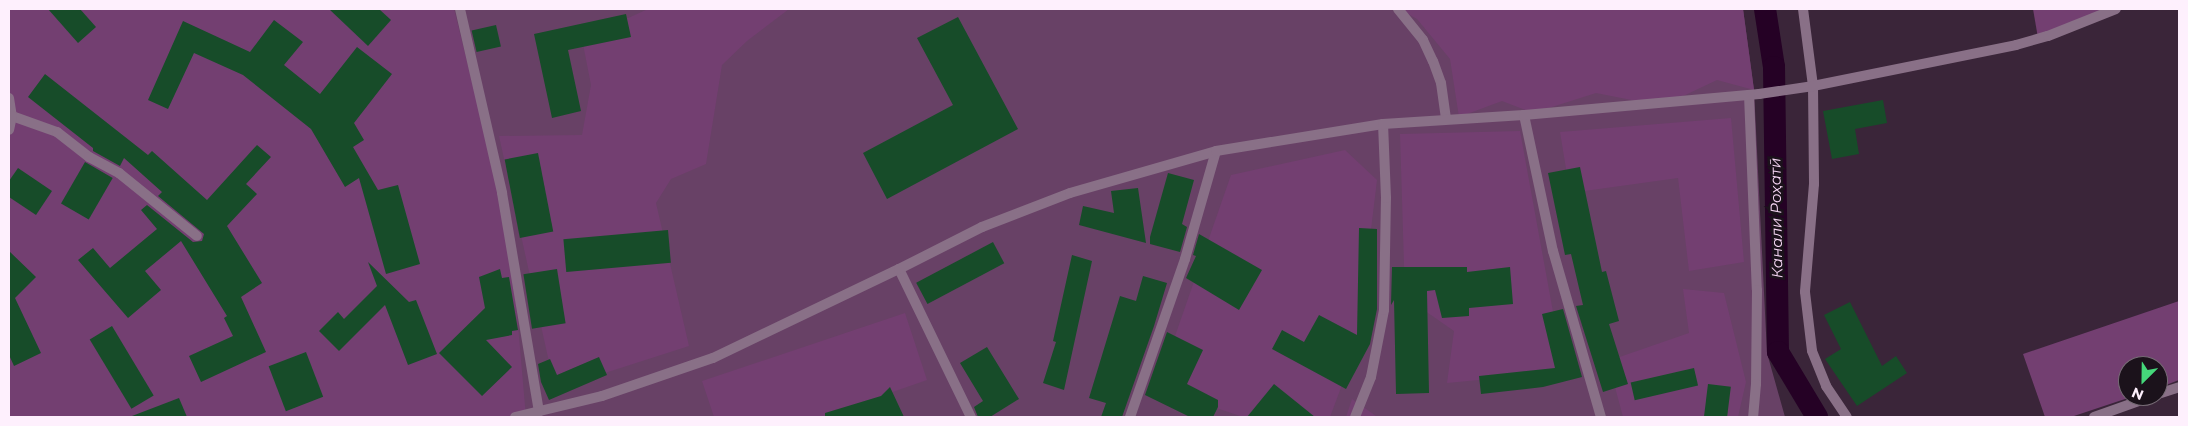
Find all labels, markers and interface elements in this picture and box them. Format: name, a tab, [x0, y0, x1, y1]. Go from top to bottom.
water label: Канали Роҳатӣ	[1766, 158, 1786, 278]
north arrow	[2118, 356, 2168, 406]
text: N	[2129, 383, 2146, 404]

